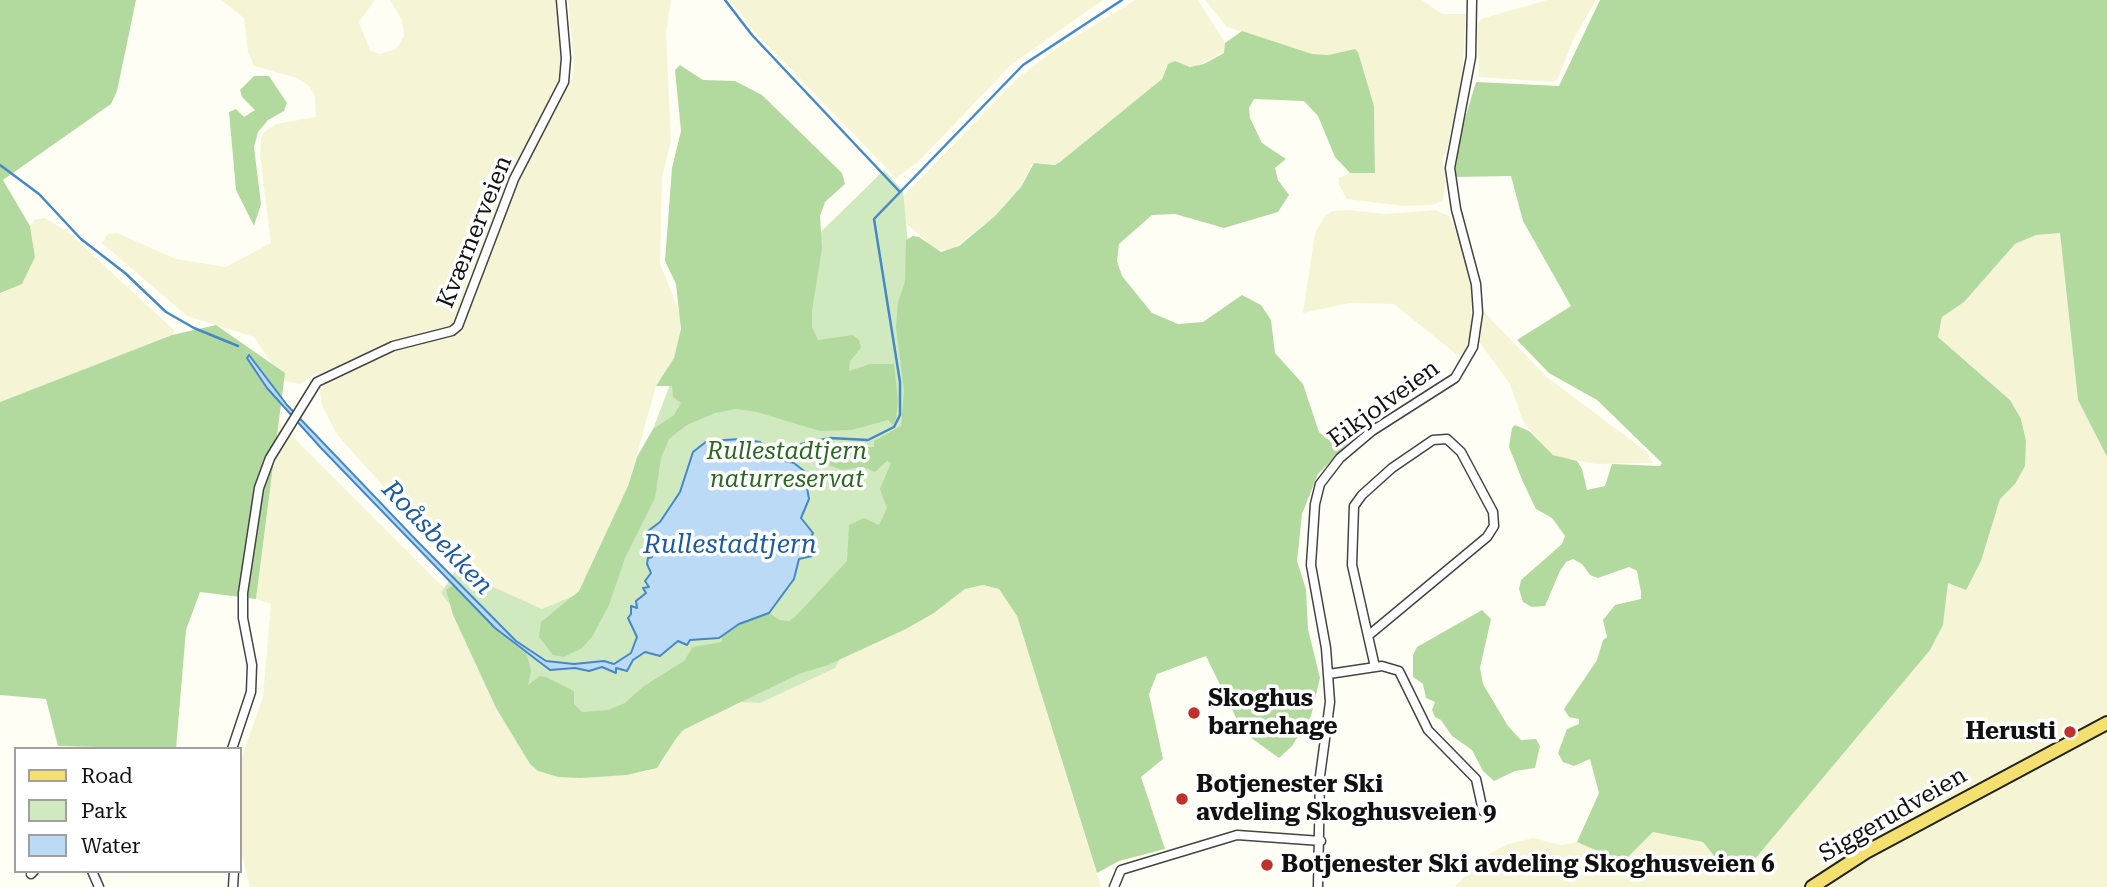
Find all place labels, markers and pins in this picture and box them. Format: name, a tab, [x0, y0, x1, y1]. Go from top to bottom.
place label: Skoghus barnehage	[1208, 685, 1338, 741]
marker: Skoghus barnehage	[1186, 705, 1202, 721]
place label: Herusti	[1965, 718, 2056, 746]
marker: Herusti	[2062, 724, 2078, 740]
place label: Botjenester Ski avdeling Skoghusveien 9	[1196, 771, 1497, 827]
marker: Botjenester Ski avdeling Skoghusveien 9	[1174, 791, 1190, 807]
place label: Botjenester Ski avdeling Skoghusveien 6	[1281, 851, 1775, 879]
marker: Botjenester Ski avdeling Skoghusveien 6	[1259, 857, 1275, 873]

